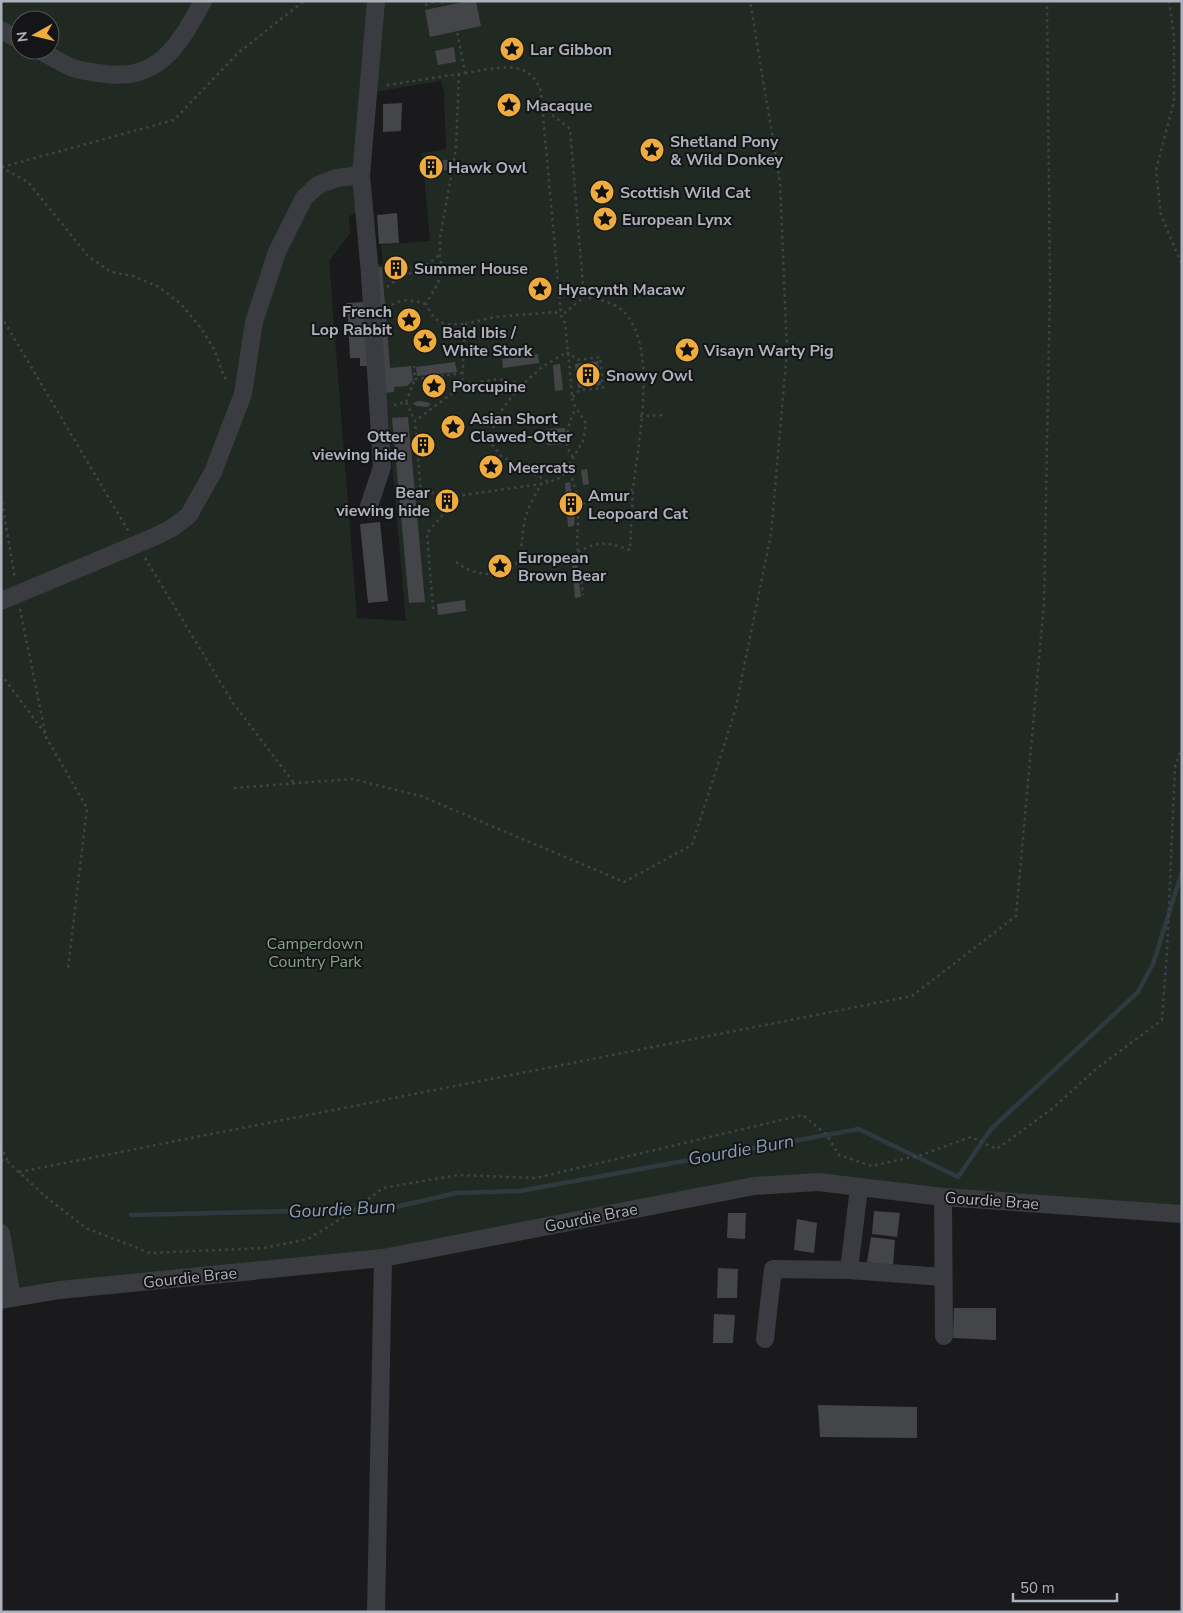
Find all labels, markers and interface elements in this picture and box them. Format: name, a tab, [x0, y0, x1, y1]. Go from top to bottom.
north arrow	[10, 10, 60, 60]
text: N	[12, 30, 33, 43]
place icon: Lar Gibbon	[499, 36, 525, 62]
place label: Lar Gibbon	[530, 39, 612, 61]
place icon: Macaque	[496, 92, 522, 118]
place label: Macaque	[526, 95, 593, 117]
place label: Shetland Pony & Wild Donkey	[670, 131, 783, 171]
place icon: Shetland Pony & Wild Donkey	[639, 137, 665, 163]
building icon: Hawk Owl	[418, 154, 444, 180]
place label: Hawk Owl	[448, 157, 527, 179]
place icon: Scottish Wild Cat	[589, 179, 615, 205]
place label: Scottish Wild Cat	[620, 182, 751, 204]
place icon: European Lynx	[592, 206, 618, 232]
place label: European Lynx	[622, 209, 732, 231]
building icon: Summer House	[383, 255, 409, 281]
place label: Summer House	[414, 258, 528, 280]
place icon: Hyacynth Macaw	[527, 276, 553, 302]
place label: Hyacynth Macaw	[558, 279, 685, 301]
place label: French Lop Rabbit	[311, 301, 393, 341]
place icon: French Lop Rabbit	[396, 307, 422, 333]
place label: Bald Ibis / White Stork	[442, 322, 533, 362]
place icon: Bald Ibis / White Stork	[412, 328, 438, 354]
place icon: Visayn Warty Pig	[674, 337, 700, 363]
place label: Visayn Warty Pig	[703, 340, 834, 362]
building icon: Snowy Owl	[575, 362, 601, 388]
place label: Snowy Owl	[606, 365, 693, 387]
place icon: Porcupine	[421, 373, 447, 399]
place label: Porcupine	[452, 376, 526, 398]
place label: Asian Short Clawed-Otter	[470, 408, 573, 448]
place icon: Asian Short Clawed-Otter	[440, 414, 466, 440]
place label: Otter viewing hide	[311, 426, 407, 466]
building icon: Otter viewing hide	[410, 432, 436, 458]
place icon: Meercats	[478, 454, 504, 480]
place label: Meercats	[508, 457, 576, 479]
place label: Bear viewing hide	[335, 482, 431, 522]
place label: Amur Leopoard Cat	[588, 485, 689, 525]
building icon: Bear viewing hide	[434, 488, 460, 514]
building icon: Amur Leopoard Cat	[558, 491, 584, 517]
place label: European Brown Bear	[518, 547, 607, 587]
place icon: European Brown Bear	[487, 553, 513, 579]
park label: Camperdown Country Park	[267, 933, 363, 973]
water label: Gourdie Burn	[686, 1129, 796, 1171]
street label: Gourdie Brae	[944, 1187, 1040, 1215]
water label: Gourdie Burn	[288, 1194, 396, 1224]
street label: Gourdie Brae	[543, 1198, 640, 1238]
street label: Gourdie Brae	[142, 1262, 238, 1294]
scale bar	[1013, 1570, 1117, 1602]
text: 50 m	[1020, 1578, 1055, 1598]

